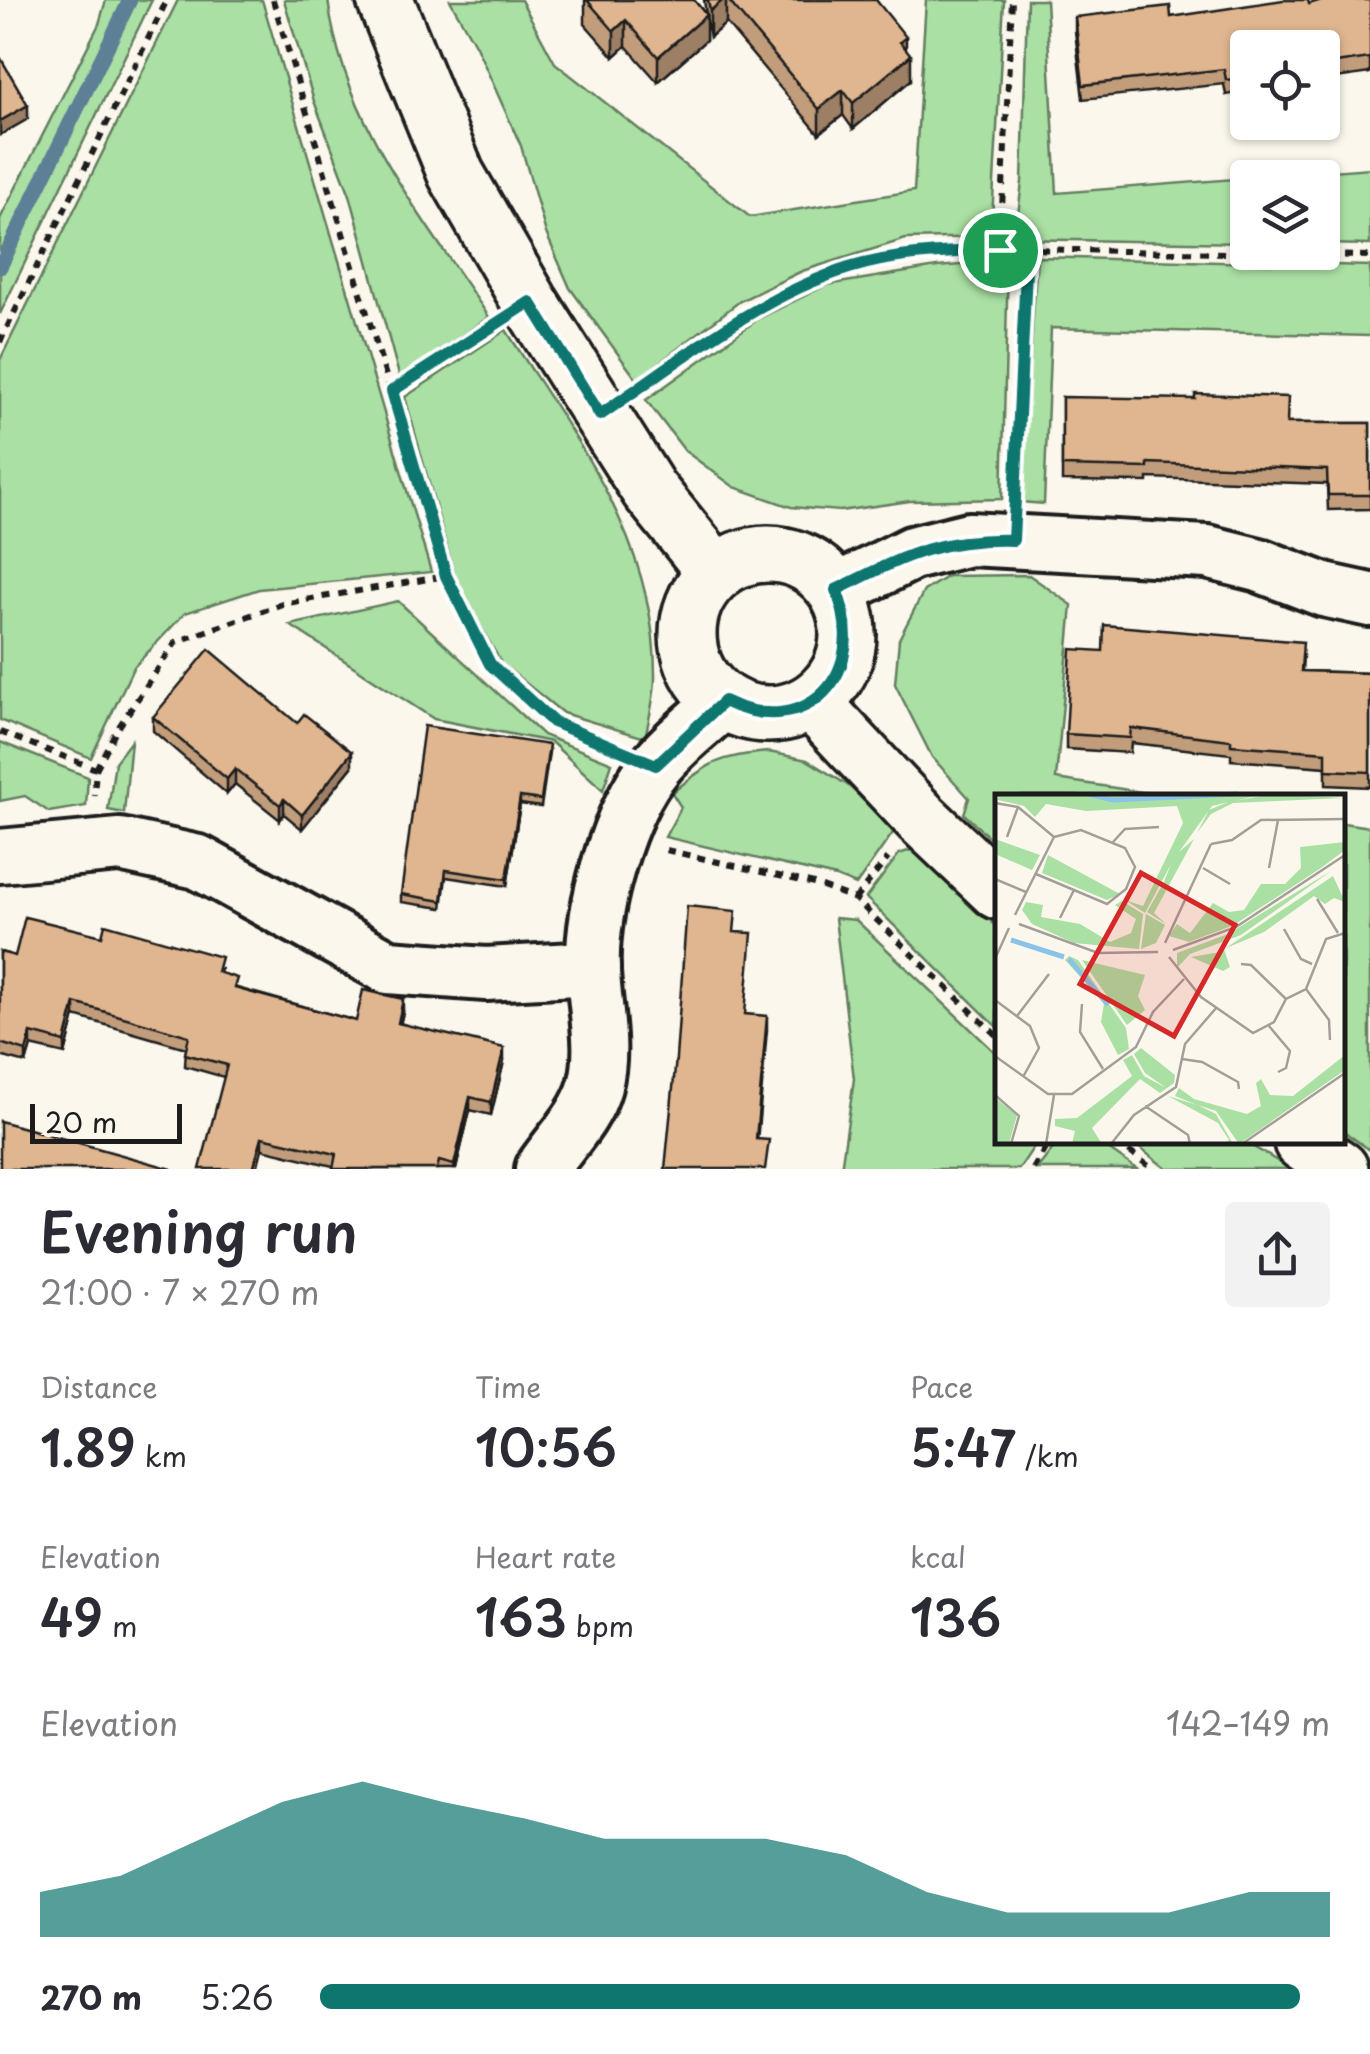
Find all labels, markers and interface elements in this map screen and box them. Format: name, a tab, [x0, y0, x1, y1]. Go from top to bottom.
map controls	[1230, 30, 1340, 270]
button: locate	[1230, 30, 1340, 140]
button: layers	[1230, 160, 1340, 270]
pin	[958, 208, 1043, 293]
icon: arrive	[973, 223, 1028, 278]
inset map	[995, 794, 1345, 1144]
scale bar	[30, 1099, 182, 1144]
text: 20 m	[45, 1100, 117, 1143]
text: Evening run	[40, 1189, 358, 1272]
button: share	[1225, 1202, 1330, 1307]
text: 21:00 · 7 × 270 m	[40, 1268, 319, 1316]
text: Distance	[40, 1365, 158, 1408]
text: Time	[475, 1365, 541, 1408]
text: Pace	[910, 1365, 973, 1408]
text: 1.89	[40, 1408, 136, 1484]
text: 10:56	[475, 1408, 617, 1484]
text: 5:47	[910, 1408, 1016, 1484]
text: km	[136, 1434, 187, 1477]
text: /km	[1016, 1434, 1079, 1477]
text: Elevation	[40, 1535, 161, 1578]
text: Heart rate	[475, 1535, 616, 1578]
text: kcal	[910, 1535, 966, 1578]
text: 49	[40, 1578, 103, 1654]
text: 163	[475, 1578, 567, 1654]
text: 136	[910, 1578, 1001, 1654]
text: m	[103, 1604, 138, 1647]
text: bpm	[567, 1604, 634, 1647]
text: Elevation	[40, 1699, 178, 1747]
text: 142–149 m	[1166, 1699, 1330, 1747]
text: 270 m	[40, 1973, 142, 2021]
text: 5:26	[200, 1973, 274, 2021]

